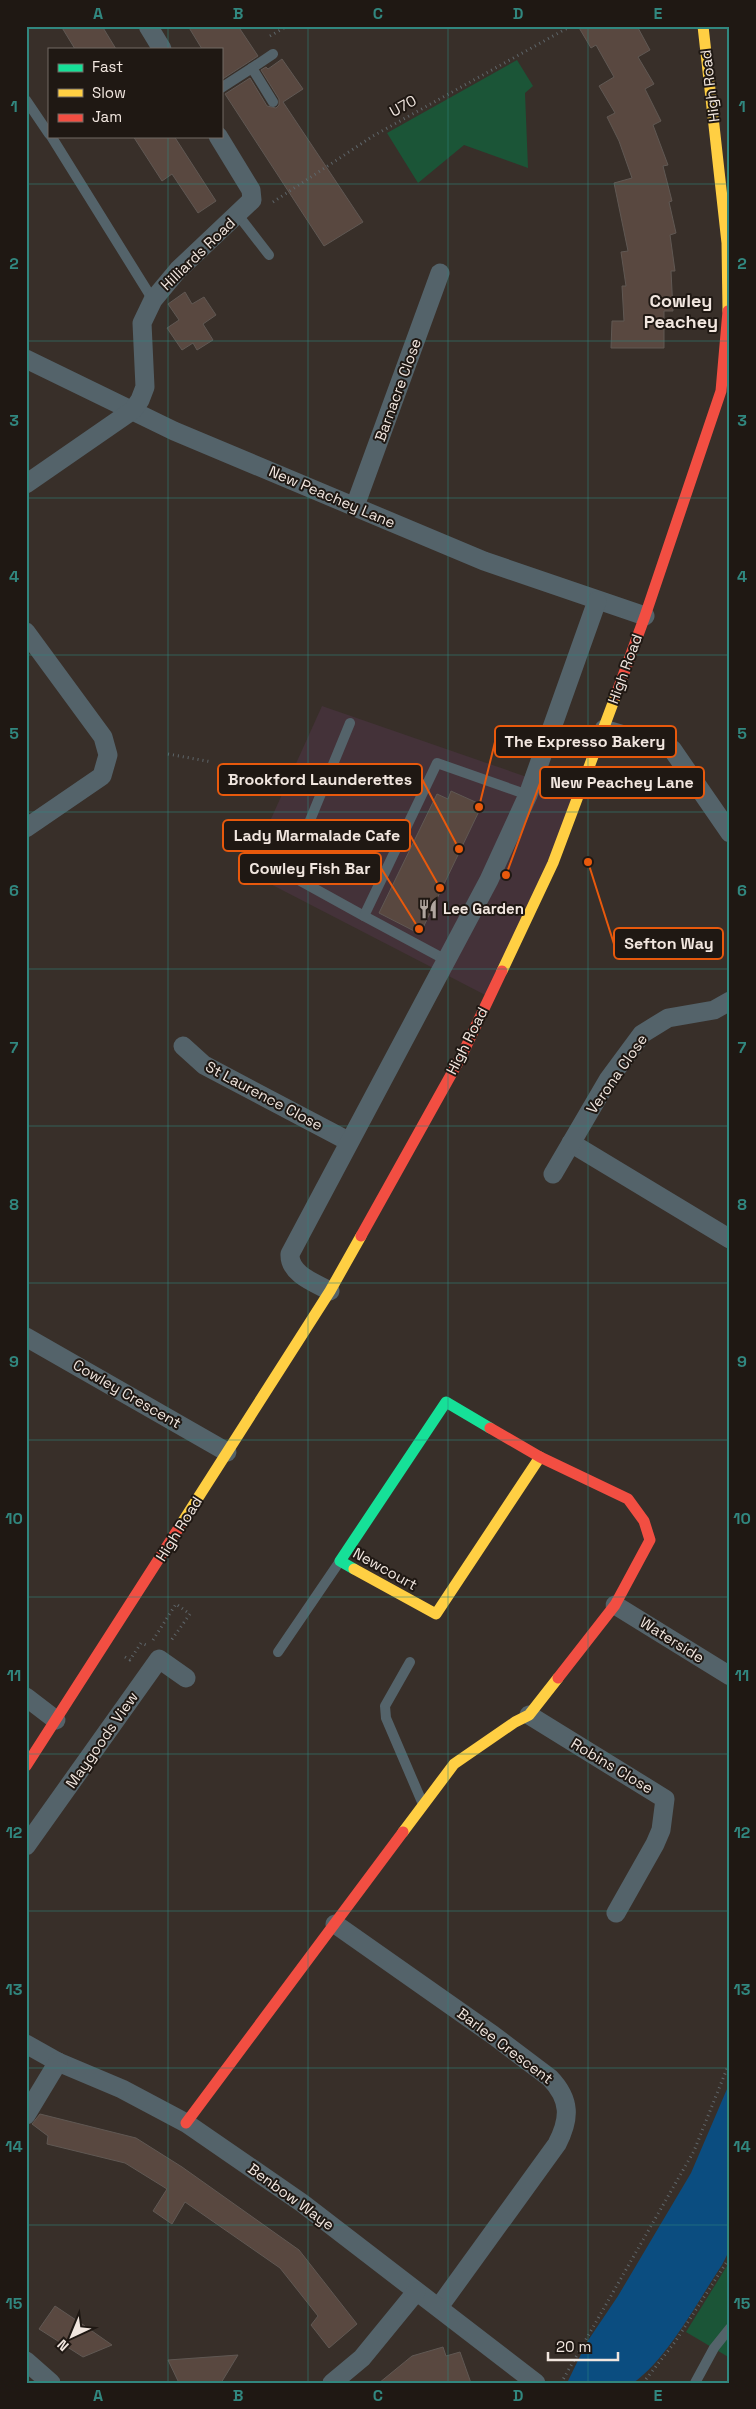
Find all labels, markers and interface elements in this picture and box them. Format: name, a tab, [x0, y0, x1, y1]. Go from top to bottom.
text: A	[93, 3, 103, 24]
text: B	[233, 3, 243, 24]
text: C	[373, 3, 383, 24]
text: D	[513, 3, 523, 24]
text: E	[654, 3, 663, 24]
legend	[48, 48, 222, 138]
street label: High Road	[696, 49, 723, 123]
text: Fast	[92, 57, 123, 76]
text: Slow	[92, 83, 126, 102]
street label: U70	[386, 90, 420, 121]
text: 1	[10, 96, 18, 117]
text: 1	[738, 96, 746, 117]
text: Jam	[92, 107, 122, 126]
street label: Hilliards Road	[156, 213, 239, 294]
text: 2	[9, 253, 19, 274]
text: 2	[737, 253, 747, 274]
district label: Cowley Peachey	[644, 289, 718, 333]
street label: Barnacre Close	[370, 336, 425, 444]
text: 3	[9, 410, 19, 431]
text: 3	[737, 410, 747, 431]
street label: New Peachey Lane	[266, 461, 398, 532]
text: 4	[9, 566, 19, 587]
text: 4	[737, 566, 747, 587]
street label: High Road	[603, 631, 646, 706]
text: 5	[9, 723, 19, 744]
text: 5	[737, 723, 747, 744]
callout: The Expresso Bakery	[495, 726, 676, 757]
text: The Expresso Bakery	[505, 731, 665, 752]
callout: Brookford Launderettes	[218, 764, 422, 795]
callout: New Peachey Lane	[540, 767, 704, 798]
text: Brookford Launderettes	[228, 769, 412, 790]
text: New Peachey Lane	[550, 772, 694, 793]
callout: Lady Marmalade Cafe	[223, 820, 410, 851]
text: Lady Marmalade Cafe	[234, 825, 400, 846]
callout: Cowley Fish Bar	[239, 853, 381, 884]
text: Cowley Fish Bar	[249, 858, 371, 879]
text: 6	[9, 880, 19, 901]
text: 6	[737, 880, 747, 901]
restaurant icon: Lee Garden	[417, 898, 439, 920]
place label: Lee Garden	[443, 899, 524, 918]
callout: Sefton Way	[614, 928, 723, 959]
text: Sefton Way	[624, 933, 714, 954]
street label: High Road	[442, 1004, 492, 1078]
street label: Verona Close	[582, 1030, 651, 1117]
text: 7	[10, 1037, 19, 1058]
text: 7	[738, 1037, 747, 1058]
street label: St Laurence Close	[202, 1057, 326, 1135]
text: 8	[9, 1194, 19, 1215]
text: 8	[737, 1194, 747, 1215]
text: 9	[9, 1351, 19, 1372]
text: 9	[737, 1351, 747, 1372]
street label: Cowley Crescent	[70, 1355, 185, 1432]
street label: High Road	[151, 1493, 206, 1565]
text: 10	[5, 1508, 23, 1529]
text: 10	[733, 1508, 751, 1529]
street label: Newcourt	[350, 1543, 421, 1594]
street label: Waterside	[637, 1612, 708, 1667]
text: 11	[7, 1665, 21, 1686]
text: 11	[735, 1665, 749, 1686]
street label: Maygoods View	[61, 1688, 142, 1792]
street label: Robins Close	[568, 1734, 657, 1798]
text: 12	[6, 1822, 22, 1843]
text: 12	[734, 1822, 750, 1843]
text: 13	[6, 1979, 23, 2000]
text: 13	[734, 1979, 751, 2000]
street label: Barlee Crescent	[454, 2003, 557, 2088]
text: 14	[5, 2136, 23, 2157]
text: 14	[733, 2136, 751, 2157]
street label: Benbow Waye	[244, 2159, 338, 2234]
text: 15	[6, 2293, 23, 2314]
text: 15	[734, 2293, 751, 2314]
north arrow	[48, 2312, 98, 2362]
scale bar	[548, 2329, 618, 2361]
text: N	[53, 2336, 73, 2355]
text: 20 m	[556, 2337, 591, 2356]
text: A	[93, 2385, 103, 2406]
text: B	[233, 2385, 243, 2406]
text: C	[373, 2385, 383, 2406]
text: D	[513, 2385, 523, 2406]
text: E	[654, 2385, 663, 2406]

